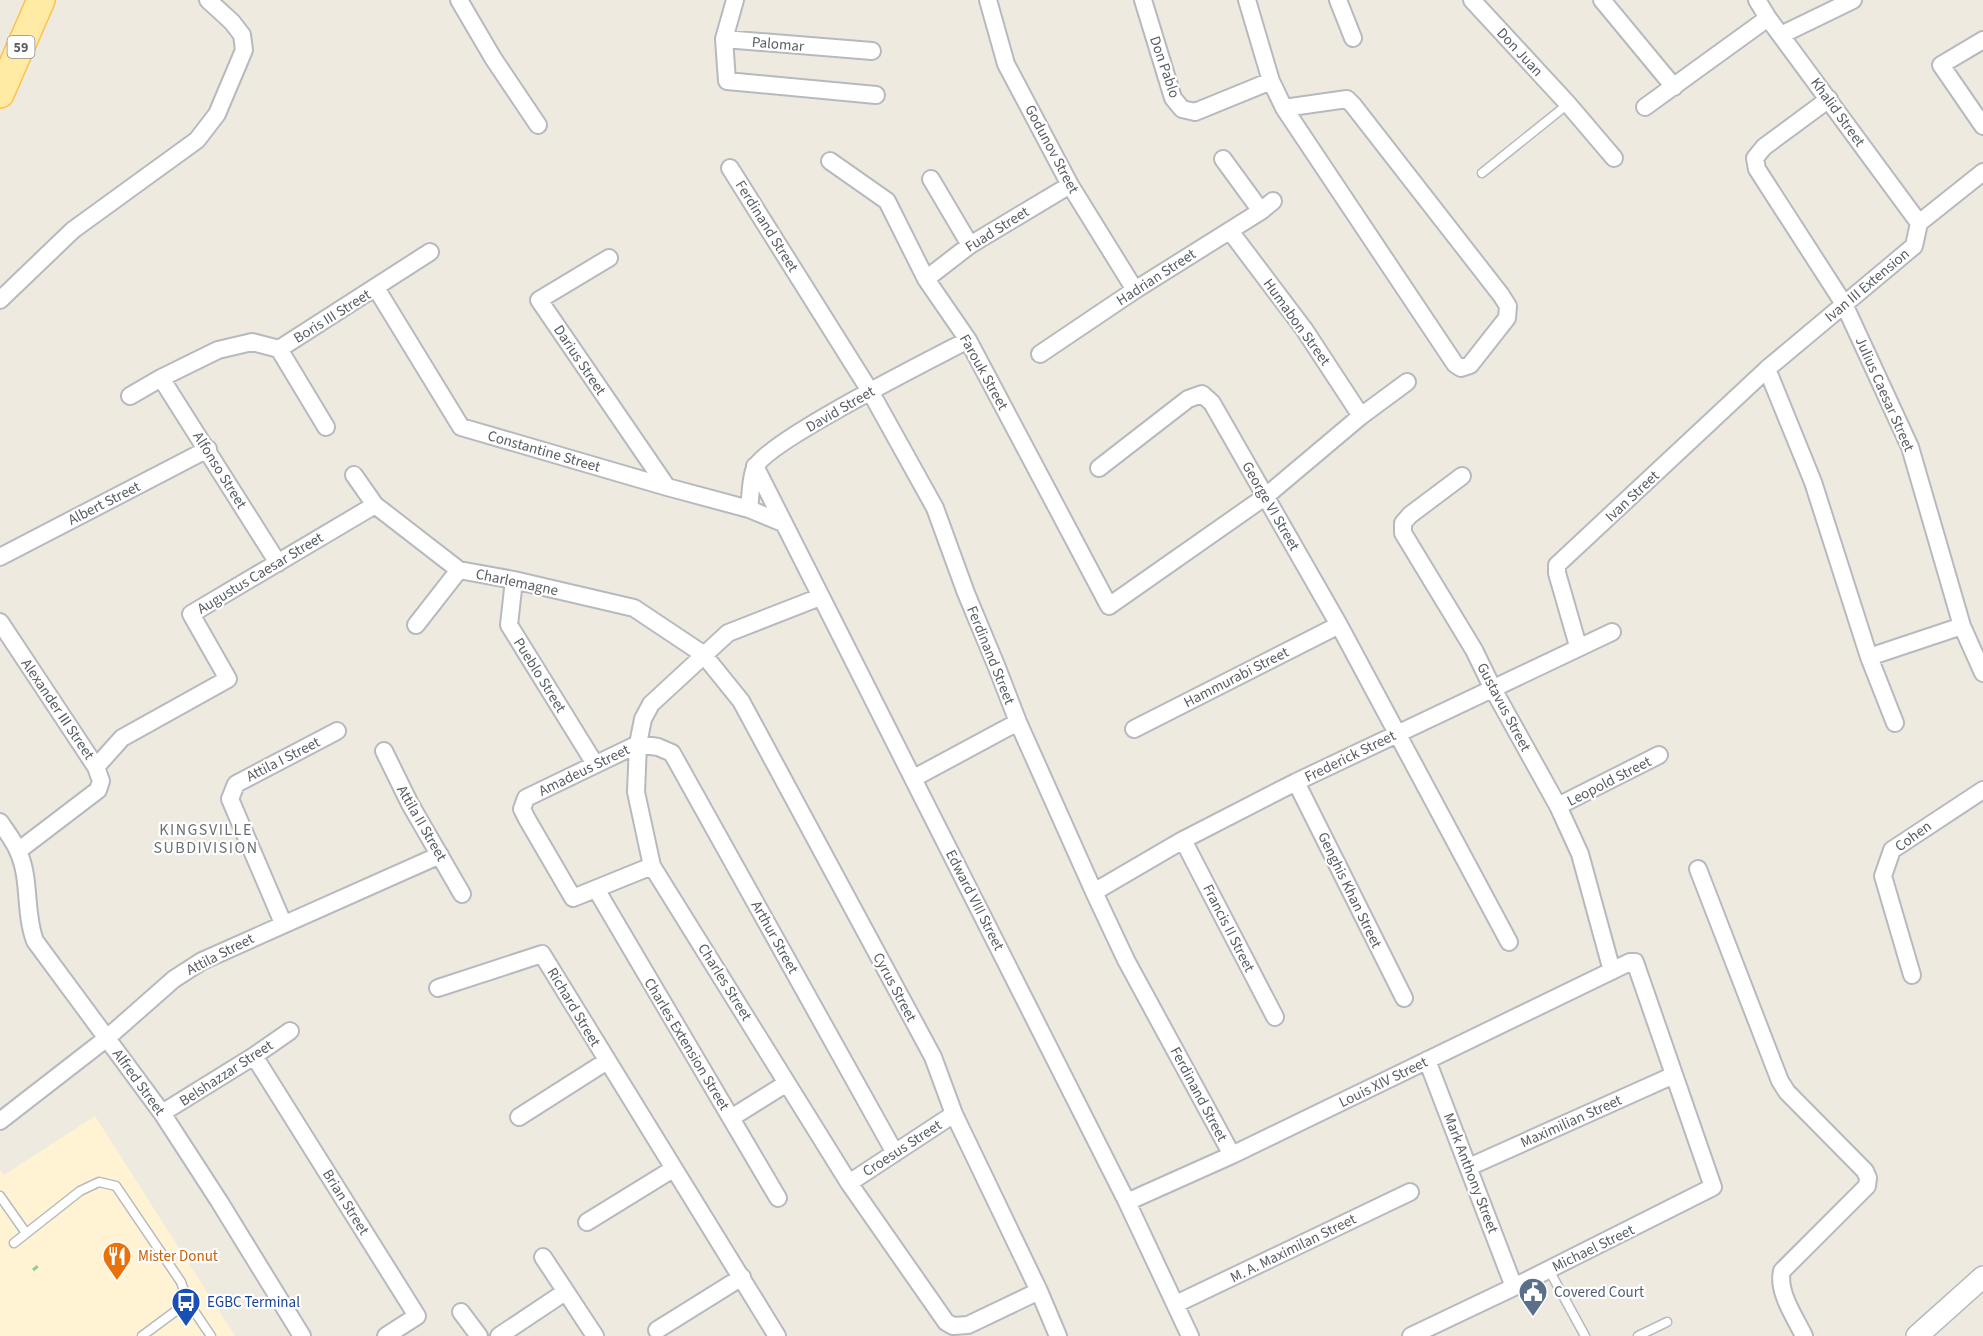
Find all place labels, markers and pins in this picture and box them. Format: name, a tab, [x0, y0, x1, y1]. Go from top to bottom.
restaurant icon: Mister Donut	[101, 1240, 133, 1282]
place label: Mister Donut	[138, 1246, 218, 1267]
public building icon: Covered Court	[1517, 1276, 1549, 1318]
place label: Covered Court	[1554, 1282, 1644, 1303]
bus stop icon: EGBC Terminal	[170, 1286, 202, 1328]
place label: EGBC Terminal	[207, 1292, 300, 1313]

